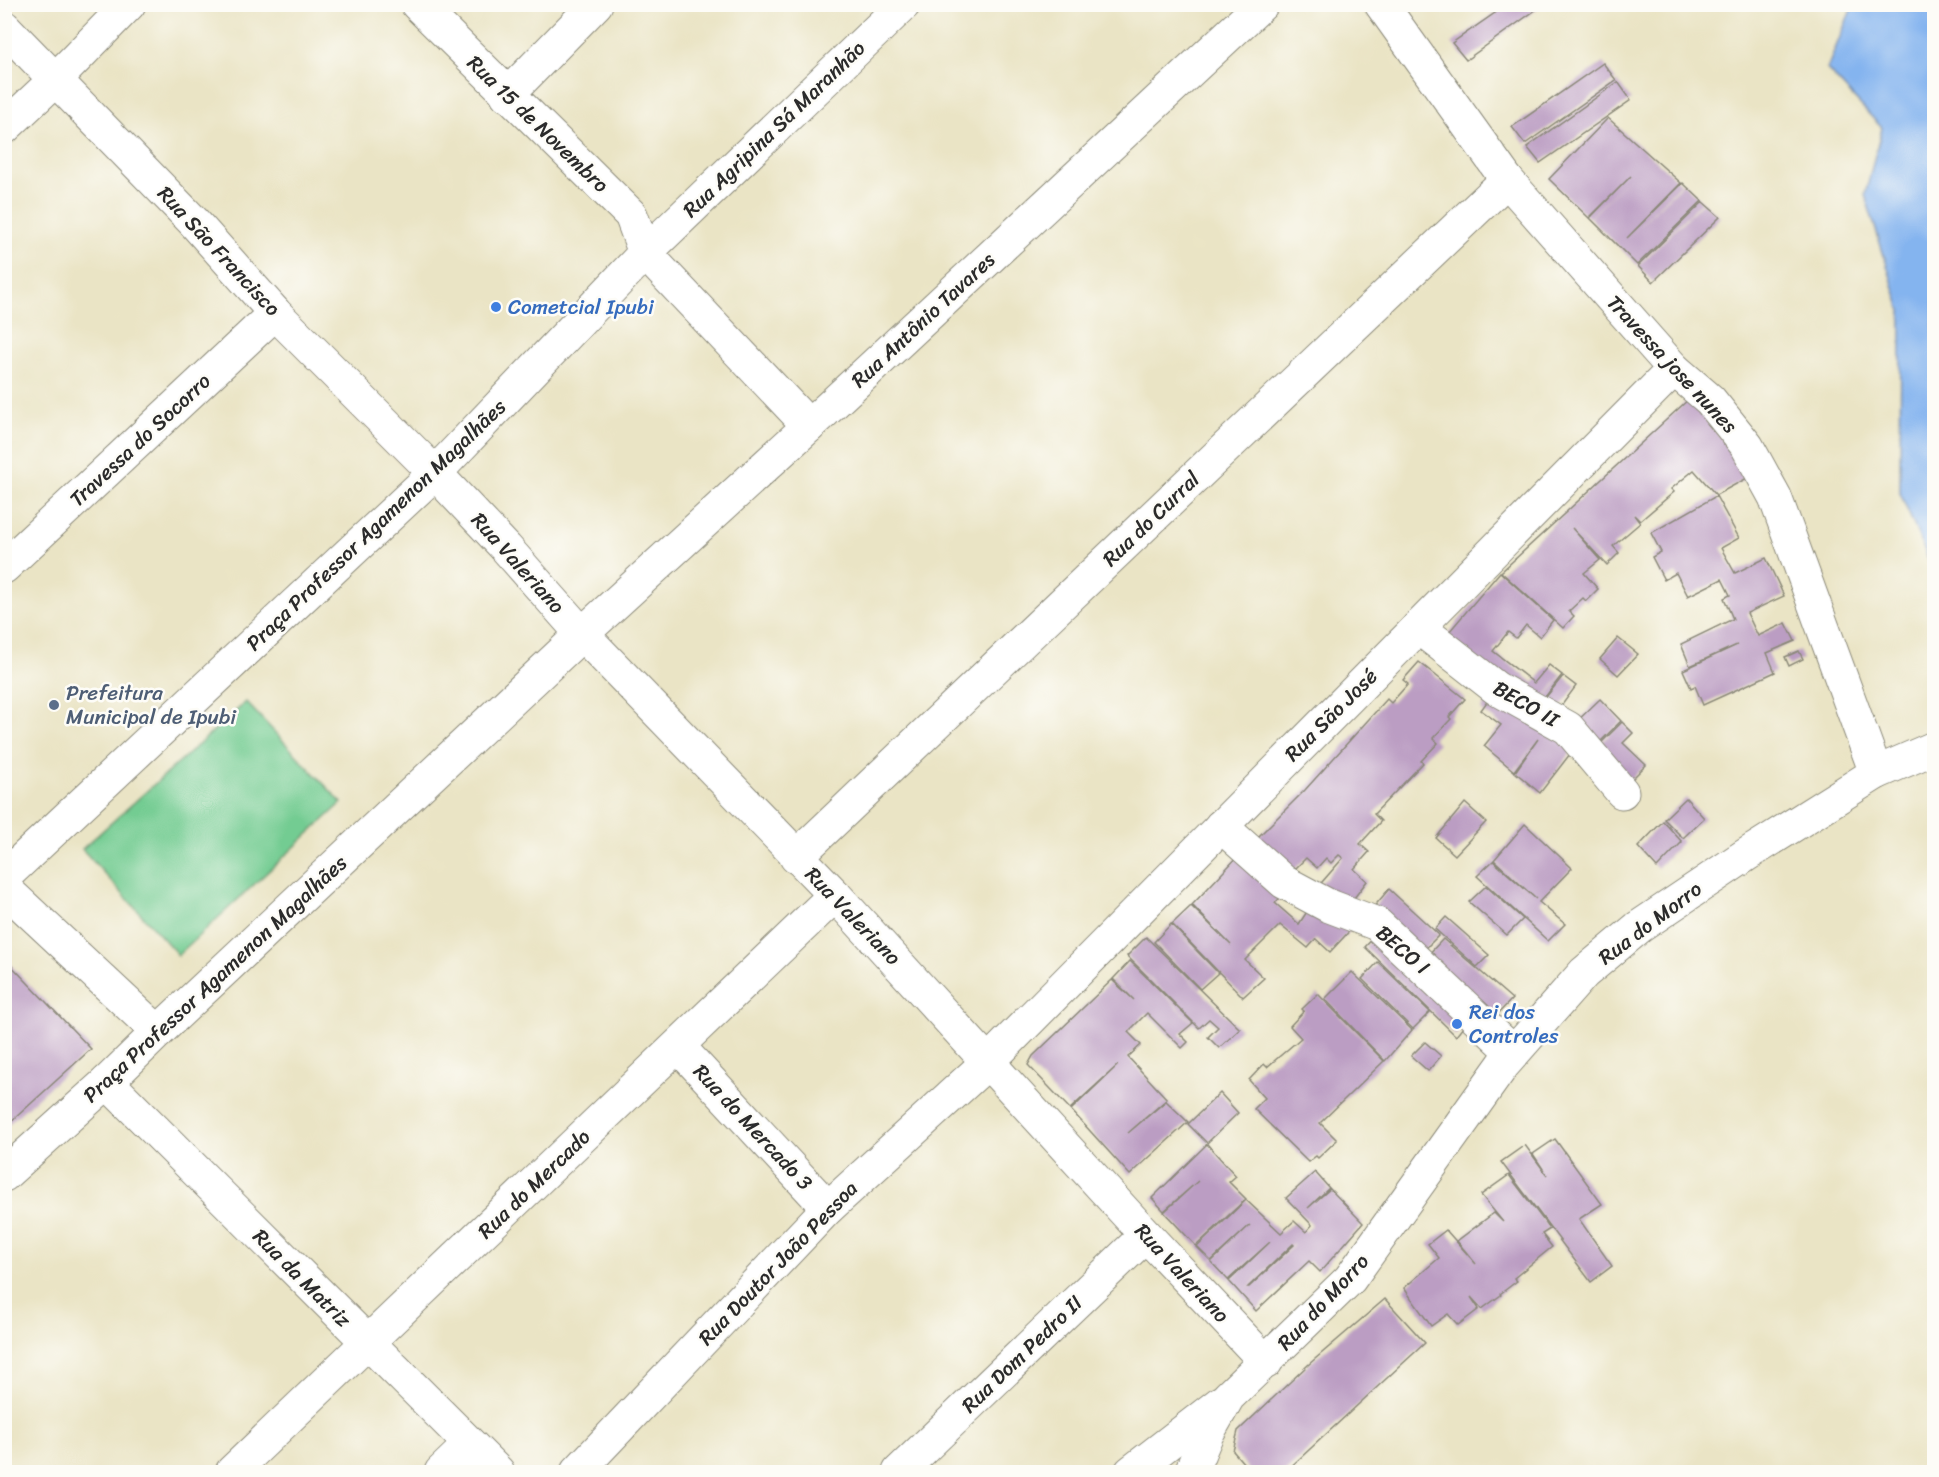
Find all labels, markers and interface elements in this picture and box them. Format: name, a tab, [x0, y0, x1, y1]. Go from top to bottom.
street label: Rua Agripina Sá Maranhão	[673, 31, 875, 227]
street label: Rua 15 de Novembro	[458, 46, 618, 202]
street label: Rua São Francisco	[148, 176, 290, 326]
street label: Rua Antônio Tavares	[842, 242, 1005, 398]
street label: Travessa jose nunes	[1597, 285, 1747, 443]
place label: Cometcial Ipubi	[508, 288, 655, 326]
marker: Cometcial Ipubi	[489, 300, 503, 314]
street label: Travessa do Socorro	[60, 363, 220, 517]
street label: Praça Professor Agamenon Magalhães	[236, 389, 516, 661]
street label: Rua do Curral	[1093, 461, 1210, 576]
street label: Rua Valeriano	[461, 503, 575, 623]
street label: Rua São José	[1275, 659, 1387, 771]
street label: BECO II	[1486, 670, 1568, 739]
place label: Prefeitura Municipal de Ipubi	[66, 674, 237, 736]
marker: Prefeitura Municipal de Ipubi	[47, 698, 61, 712]
street label: Praça Professor Agamenon Magalhães	[74, 845, 357, 1113]
street label: Rua Valeriano	[795, 857, 911, 975]
street label: Rua do Morro	[1590, 871, 1711, 975]
street label: BECO I	[1367, 915, 1439, 985]
place label: Rei dos Controles	[1469, 993, 1559, 1055]
marker: Rei dos Controles	[1450, 1017, 1464, 1031]
street label: Rua do Mercado 3	[684, 1054, 823, 1200]
street label: Rua do Mercado	[468, 1120, 600, 1248]
street label: Rua Doutor João Pessoa	[688, 1171, 868, 1355]
street label: Rua Valeriano	[1125, 1214, 1239, 1333]
street label: Rua da Matriz	[243, 1219, 362, 1338]
street label: Rua do Morro	[1267, 1244, 1379, 1360]
street label: Rua Dom Pedro II	[952, 1285, 1092, 1423]

